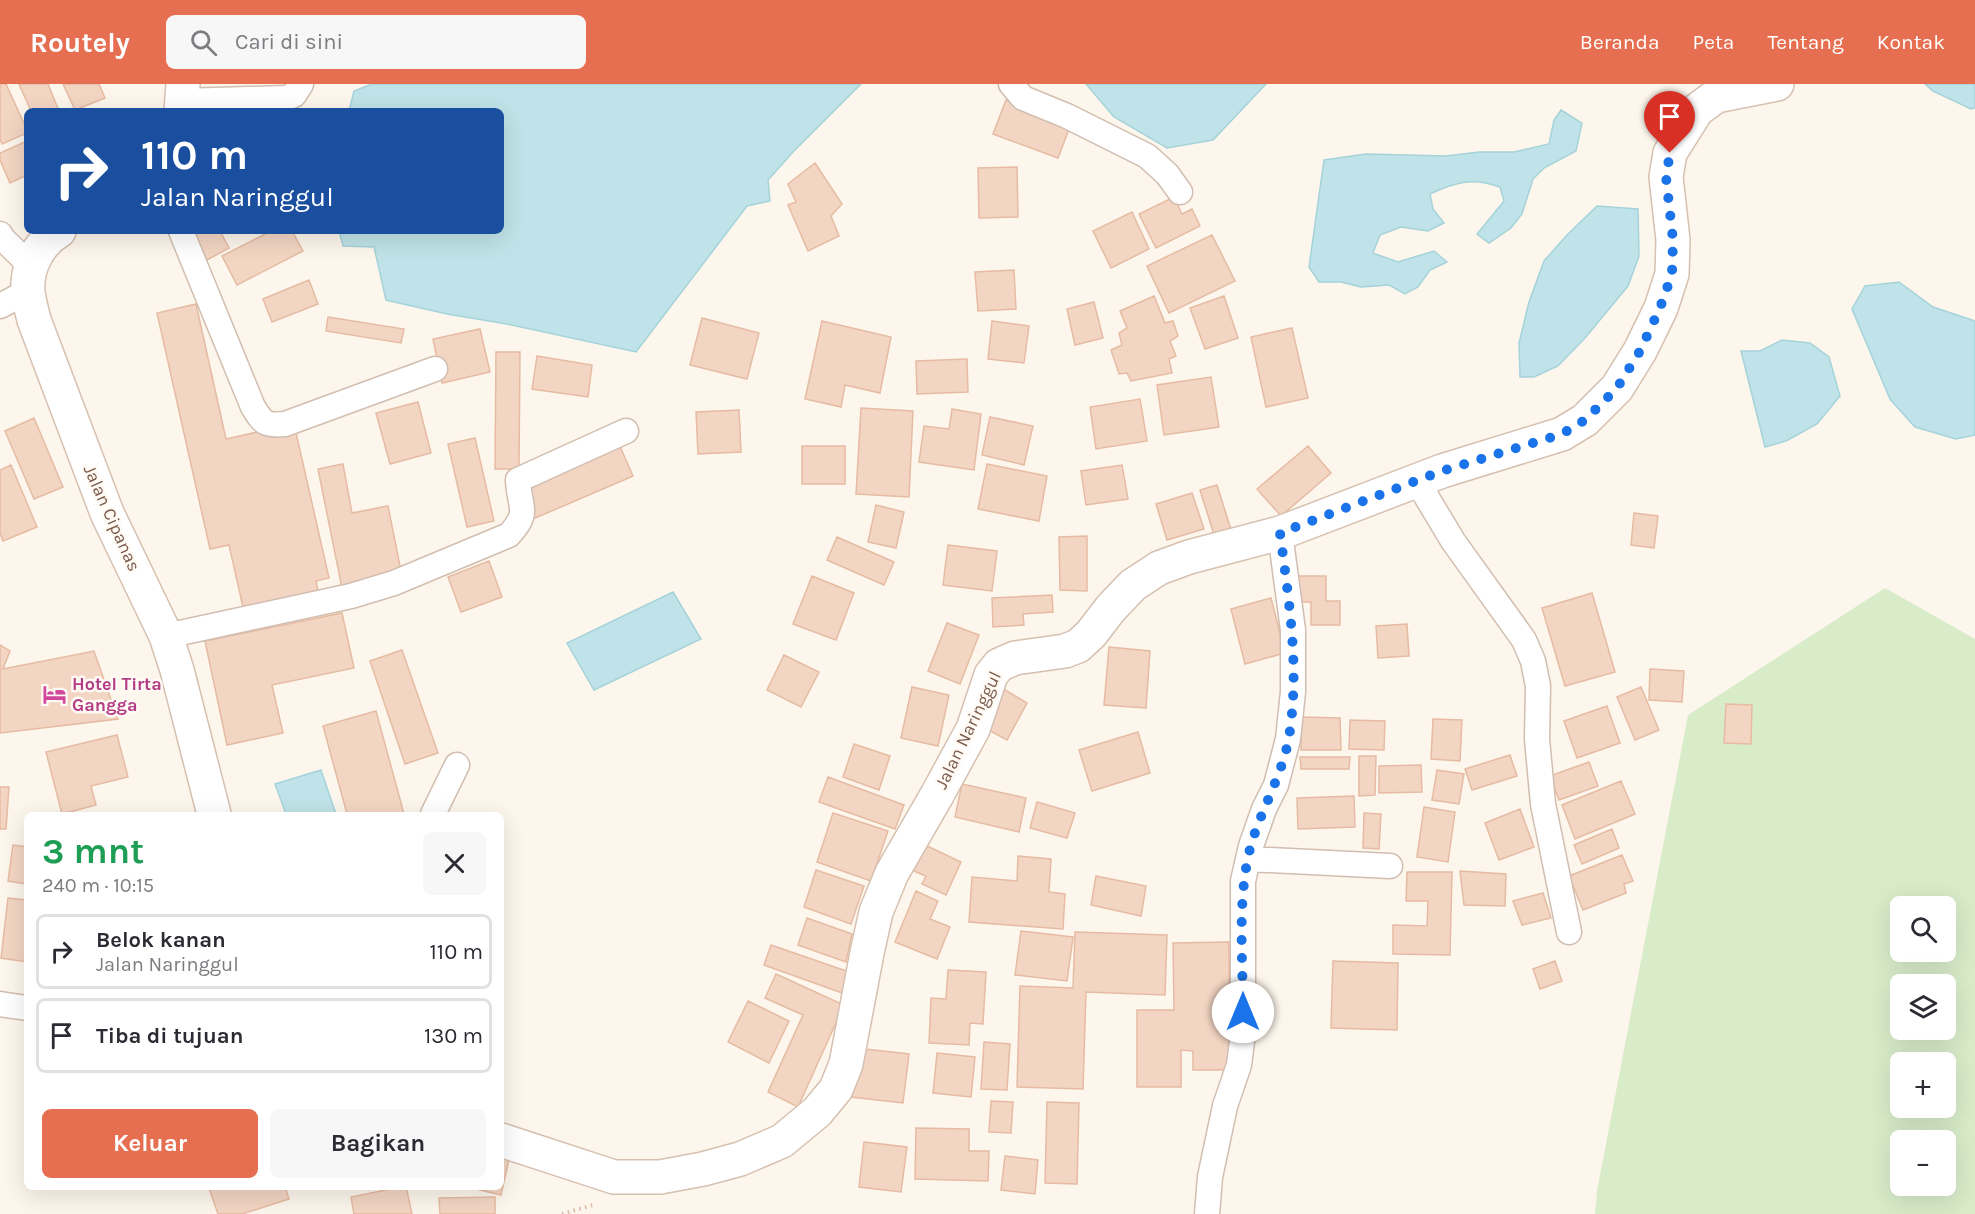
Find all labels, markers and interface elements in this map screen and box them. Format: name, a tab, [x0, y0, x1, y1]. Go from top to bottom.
search box	[166, 15, 586, 69]
text: Routely	[30, 26, 130, 59]
icon: search	[187, 26, 220, 59]
text: Cari di sini	[235, 29, 343, 55]
text: Beranda	[1580, 30, 1660, 54]
text: Peta	[1693, 30, 1734, 54]
text: Tentang	[1767, 30, 1844, 54]
text: Kontak	[1877, 30, 1945, 54]
pin	[1644, 91, 1695, 153]
icon: arrive	[1653, 100, 1686, 133]
text: 110 m	[141, 130, 248, 180]
icon: right	[42, 132, 120, 210]
text: Jalan Naringgul	[141, 181, 334, 213]
street label: Jalan Cipanas	[79, 461, 145, 575]
street label: Jalan Naringgul	[930, 667, 1006, 793]
place label: Hotel Tirta Gangga	[72, 673, 162, 716]
hotel icon: Hotel Tirta Gangga	[41, 681, 67, 707]
text: 3 mnt	[42, 830, 144, 872]
button: close	[423, 832, 486, 895]
text: 240 m · 10:15	[42, 874, 154, 897]
map controls	[1890, 896, 1956, 1196]
button: search	[1890, 896, 1956, 962]
text: Belok kanan	[96, 927, 226, 953]
icon: right	[45, 935, 78, 968]
text: 110 m	[430, 939, 483, 965]
text: Jalan Naringgul	[96, 953, 239, 976]
button: layers	[1890, 974, 1956, 1040]
position arrow	[1211, 980, 1275, 1044]
icon: arrive	[45, 1019, 78, 1052]
text: Tiba di tujuan	[96, 1023, 243, 1049]
text: 130 m	[424, 1023, 483, 1049]
button: +	[1890, 1052, 1956, 1118]
button: Keluar	[42, 1109, 258, 1178]
button: Bagikan	[270, 1109, 486, 1178]
button: −	[1890, 1130, 1956, 1196]

